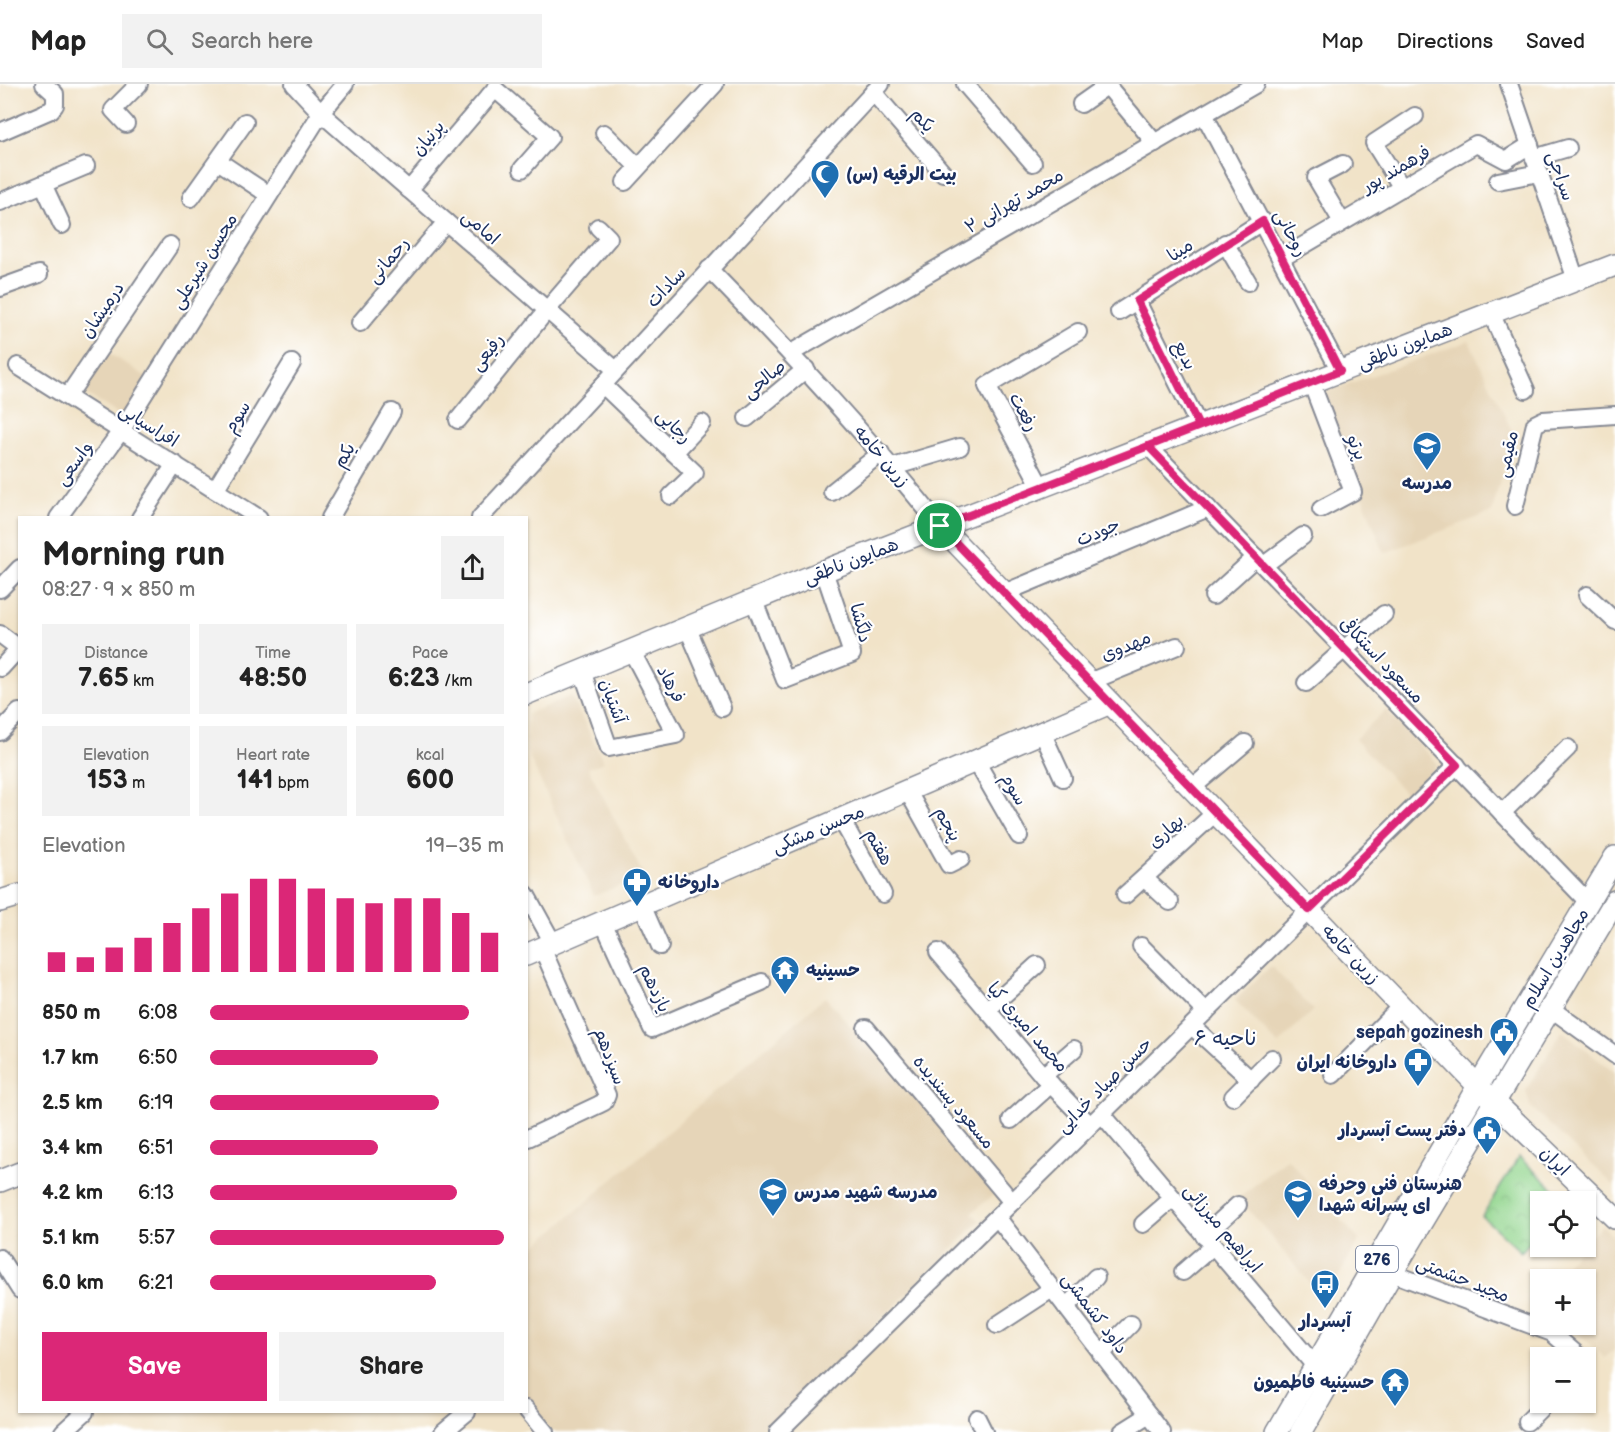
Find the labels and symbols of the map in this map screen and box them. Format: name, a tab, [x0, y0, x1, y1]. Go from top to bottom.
street label: یکم	[904, 104, 939, 139]
street label: پرنیان	[408, 116, 450, 161]
street label: فرهمند پور	[1356, 141, 1435, 199]
street label: سراجی	[1542, 149, 1579, 204]
mosque icon: بیت الرقیه (س)	[809, 158, 841, 200]
place label: بیت الرقیه (س)	[846, 164, 957, 185]
street label: محمد تهرانی ۲	[961, 165, 1067, 238]
street label: امامی	[458, 205, 504, 249]
street label: روحانی	[1269, 206, 1312, 260]
street label: محسن شیرعلی	[167, 210, 242, 313]
street label: رحمانی	[363, 233, 414, 288]
street label: مینا	[1164, 234, 1197, 266]
street label: سادات	[642, 263, 690, 312]
street label: درمیشان	[76, 278, 129, 342]
street label: همایون ناطقی	[1355, 319, 1456, 374]
street label: رفیعی	[466, 329, 509, 375]
street label: بدیع	[1167, 337, 1201, 374]
street label: صالحی	[739, 355, 790, 403]
street label: رفعت	[1005, 389, 1042, 435]
street label: سوم	[220, 397, 258, 439]
street label: افراسیابی	[115, 399, 182, 452]
street label: رجایی	[652, 405, 696, 448]
street label: زرین خامه	[849, 421, 914, 491]
street label: مقیمی	[1492, 429, 1523, 480]
street label: پرتو	[1341, 430, 1371, 463]
school or university icon: مدرسه	[1411, 430, 1443, 472]
street label: واسعی	[51, 437, 98, 490]
street label: یکم	[329, 439, 363, 473]
place label: مدرسه	[1402, 473, 1452, 494]
pin	[914, 500, 965, 551]
street label: جودت	[1073, 514, 1123, 551]
street label: همایون ناطقی	[801, 534, 902, 589]
street label: دلگشا	[845, 601, 876, 645]
street label: مسعود استنکافی	[1335, 611, 1429, 709]
street label: مهدوی	[1098, 627, 1154, 666]
street label: فرهاد	[652, 662, 689, 707]
street label: آشتیان	[595, 676, 631, 728]
street label: سوم	[993, 769, 1031, 811]
street label: محسن مشکی	[769, 801, 868, 858]
street label: پنجم	[927, 803, 966, 847]
street label: بهاری	[1144, 810, 1189, 853]
street label: هفتم	[857, 825, 897, 871]
pharmacy icon: داروخانه	[621, 866, 653, 908]
place label: داروخانه	[658, 872, 720, 894]
street label: مجاهدین اسلام	[1517, 905, 1596, 1014]
street label: زرین خامه	[1317, 920, 1384, 988]
temple icon: حسینیه	[769, 954, 801, 996]
place label: حسینیه	[806, 960, 860, 981]
street label: یازدهم	[632, 961, 675, 1017]
street label: محمد امیری کیا	[983, 978, 1072, 1077]
public building icon: sepah gozinesh	[1488, 1016, 1520, 1058]
place label: sepah gozinesh	[1356, 1022, 1483, 1043]
street label: سیزدهم	[586, 1025, 630, 1089]
district label: ناحیه ۶	[1194, 1026, 1256, 1051]
street label: حسن صیاد خدایی	[1052, 1033, 1157, 1138]
pharmacy icon: داروخانه ایران	[1402, 1046, 1434, 1088]
street label: مسعود پسندیده	[908, 1051, 999, 1154]
place label: داروخانه ایران	[1297, 1052, 1397, 1074]
public building icon: دفتر پست آبسردار	[1471, 1114, 1503, 1156]
place label: دفتر پست آبسردار	[1336, 1120, 1466, 1142]
street label: ایران	[1535, 1142, 1574, 1180]
place label: هنرستان فنی وحرفه ای پسرانه شهدا	[1319, 1174, 1462, 1217]
school or university icon: مدرسه شهید مدرس	[757, 1176, 789, 1218]
school or university icon: هنرستان فنی وحرفه ای پسرانه شهدا	[1282, 1178, 1314, 1220]
street label: ابراهیم میرزائی	[1177, 1180, 1266, 1279]
place label: مدرسه شهید مدرس	[794, 1182, 938, 1203]
road number: 276	[1356, 1246, 1398, 1272]
street label: مجید حشمتی	[1413, 1252, 1512, 1307]
street label: داود کشمشی	[1057, 1268, 1132, 1358]
bus stop icon: آبسردار	[1309, 1268, 1341, 1310]
place label: آبسردار	[1297, 1311, 1352, 1332]
temple icon: حسینیه فاطمیون	[1379, 1366, 1411, 1408]
place label: حسینیه فاطمیون	[1253, 1372, 1374, 1393]

